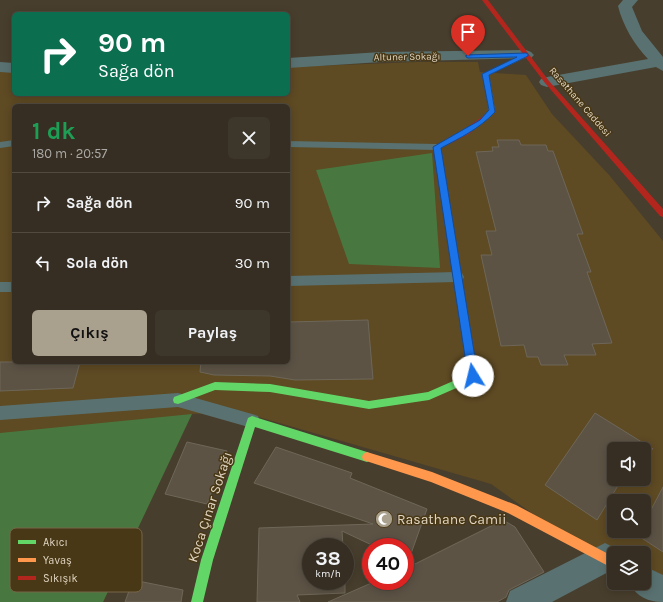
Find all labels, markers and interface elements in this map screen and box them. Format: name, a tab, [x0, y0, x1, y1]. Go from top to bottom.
pin	[451, 15, 485, 56]
icon: arrive	[457, 21, 479, 43]
text: 90 m	[98, 26, 166, 59]
icon: right	[32, 28, 84, 80]
street label: Altuner Sokağı	[374, 50, 440, 64]
text: Sağa dön	[98, 60, 175, 82]
street label: Rasathane Caddesi	[547, 65, 613, 139]
text: 1 dk	[32, 117, 76, 145]
button: close	[228, 117, 270, 159]
text: 180 m · 20:57	[32, 146, 107, 161]
icon: right	[32, 192, 54, 214]
text: Sağa dön	[66, 194, 133, 212]
text: 90 m	[235, 194, 270, 212]
icon: left	[32, 252, 54, 274]
text: Sola dön	[66, 254, 128, 272]
text: 30 m	[235, 254, 270, 272]
button: Çıkış	[32, 310, 147, 356]
button: Paylaş	[155, 310, 270, 356]
position arrow	[452, 355, 494, 397]
map controls	[607, 442, 651, 590]
button: sound	[607, 442, 651, 486]
street label: Koca Çınar Sokağı	[184, 449, 236, 565]
button: search	[607, 494, 651, 538]
mosque icon: Rasathane Camii	[374, 509, 394, 529]
place label: Rasathane Camii	[397, 511, 506, 528]
legend	[10, 528, 142, 592]
text: Akıcı	[43, 536, 68, 549]
speed limit sign: 40	[362, 538, 414, 590]
button: layers	[607, 546, 651, 590]
text: 38	[315, 547, 341, 570]
text: Yavaş	[43, 554, 72, 567]
text: km/h	[315, 568, 341, 580]
text: Sıkışık	[43, 572, 78, 585]

